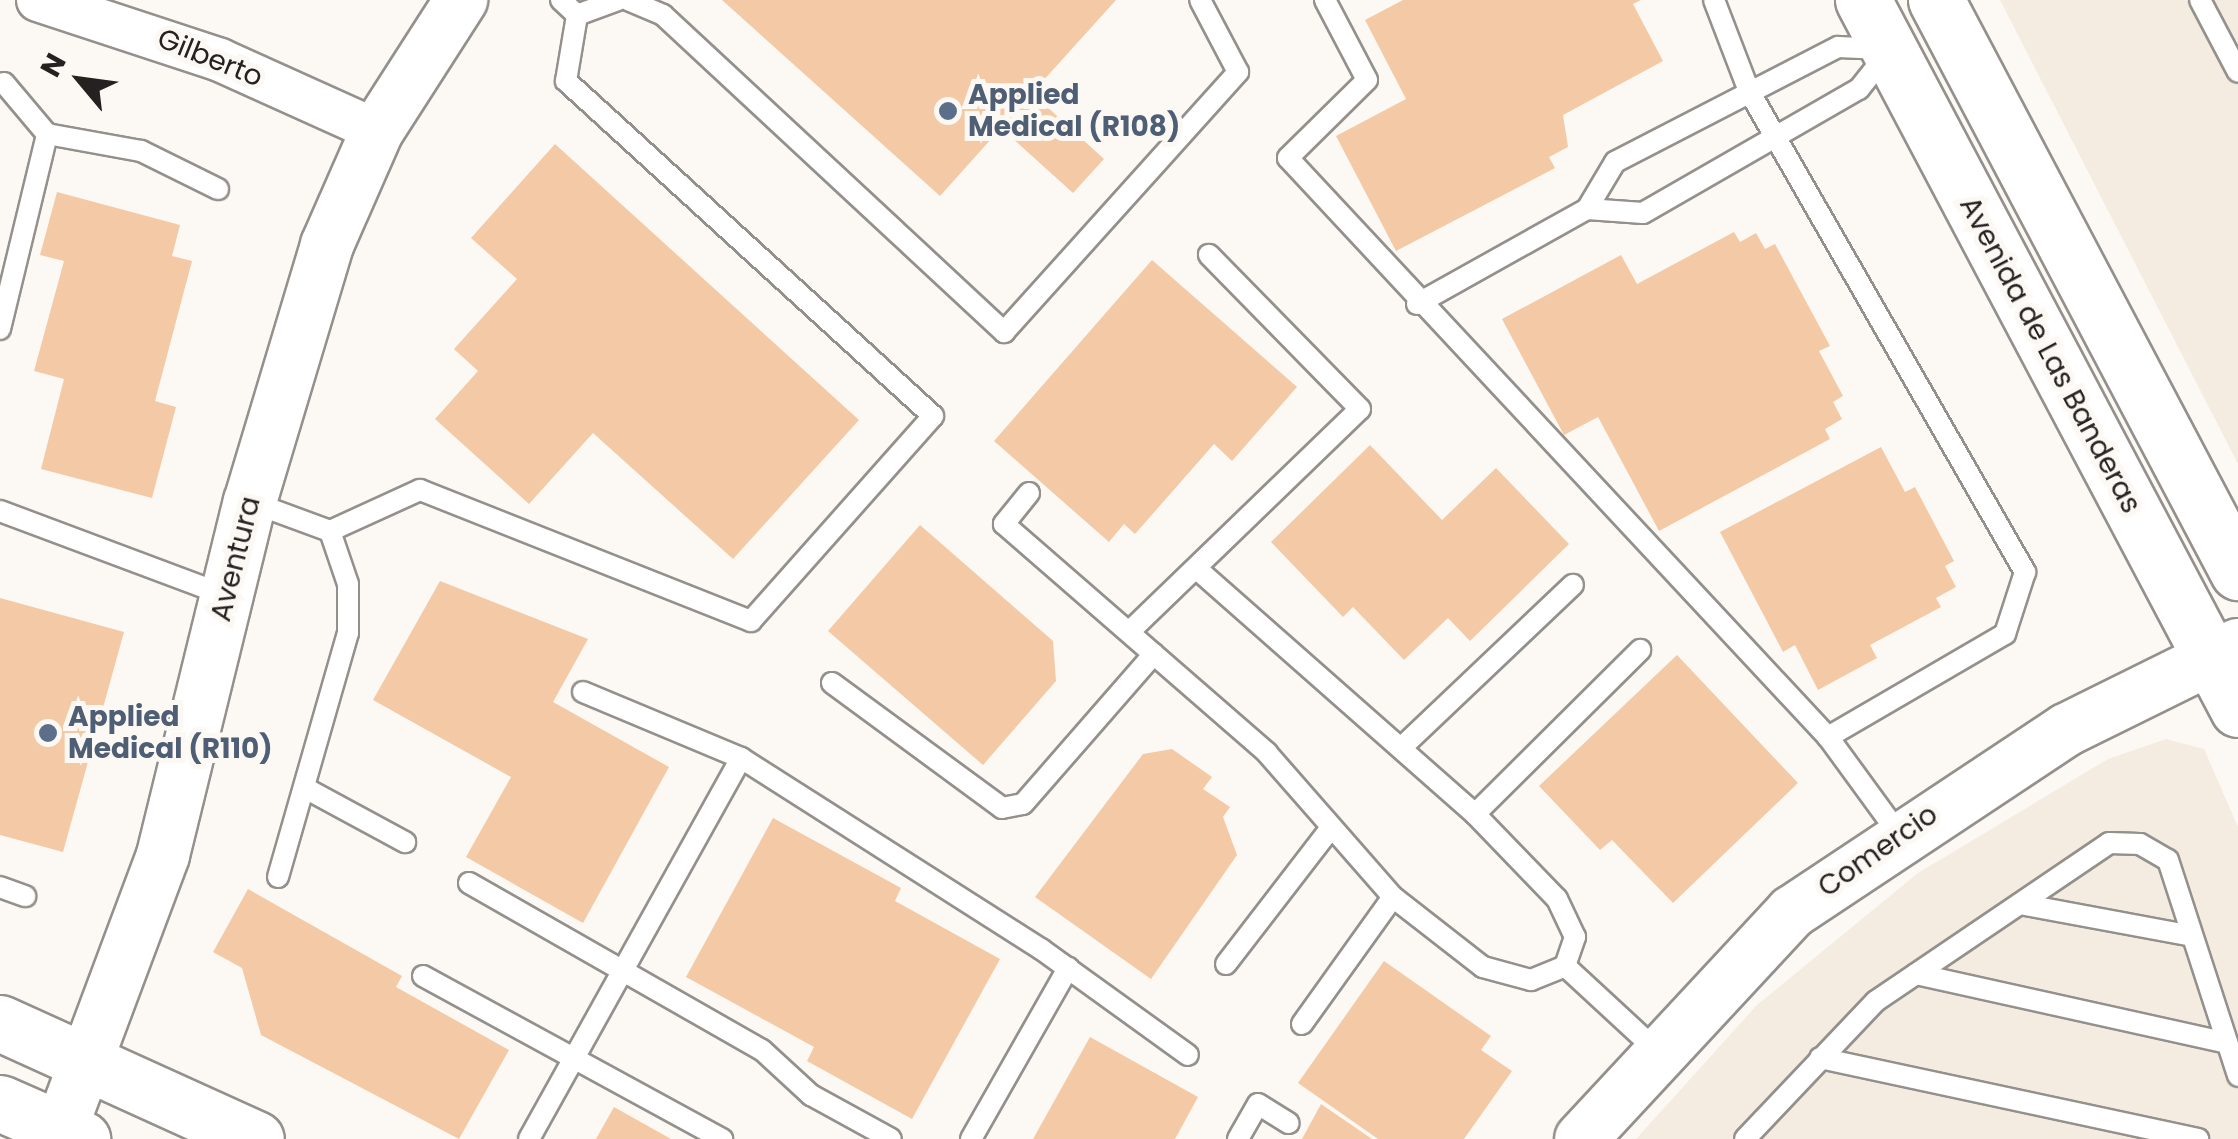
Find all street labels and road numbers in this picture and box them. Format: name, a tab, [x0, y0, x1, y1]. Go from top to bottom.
street label: Gilberto	[153, 22, 267, 94]
street label: Avenida de Las Banderas	[1952, 191, 2148, 519]
street label: Aventura	[204, 493, 268, 625]
street label: Comercio	[1812, 798, 1944, 904]

